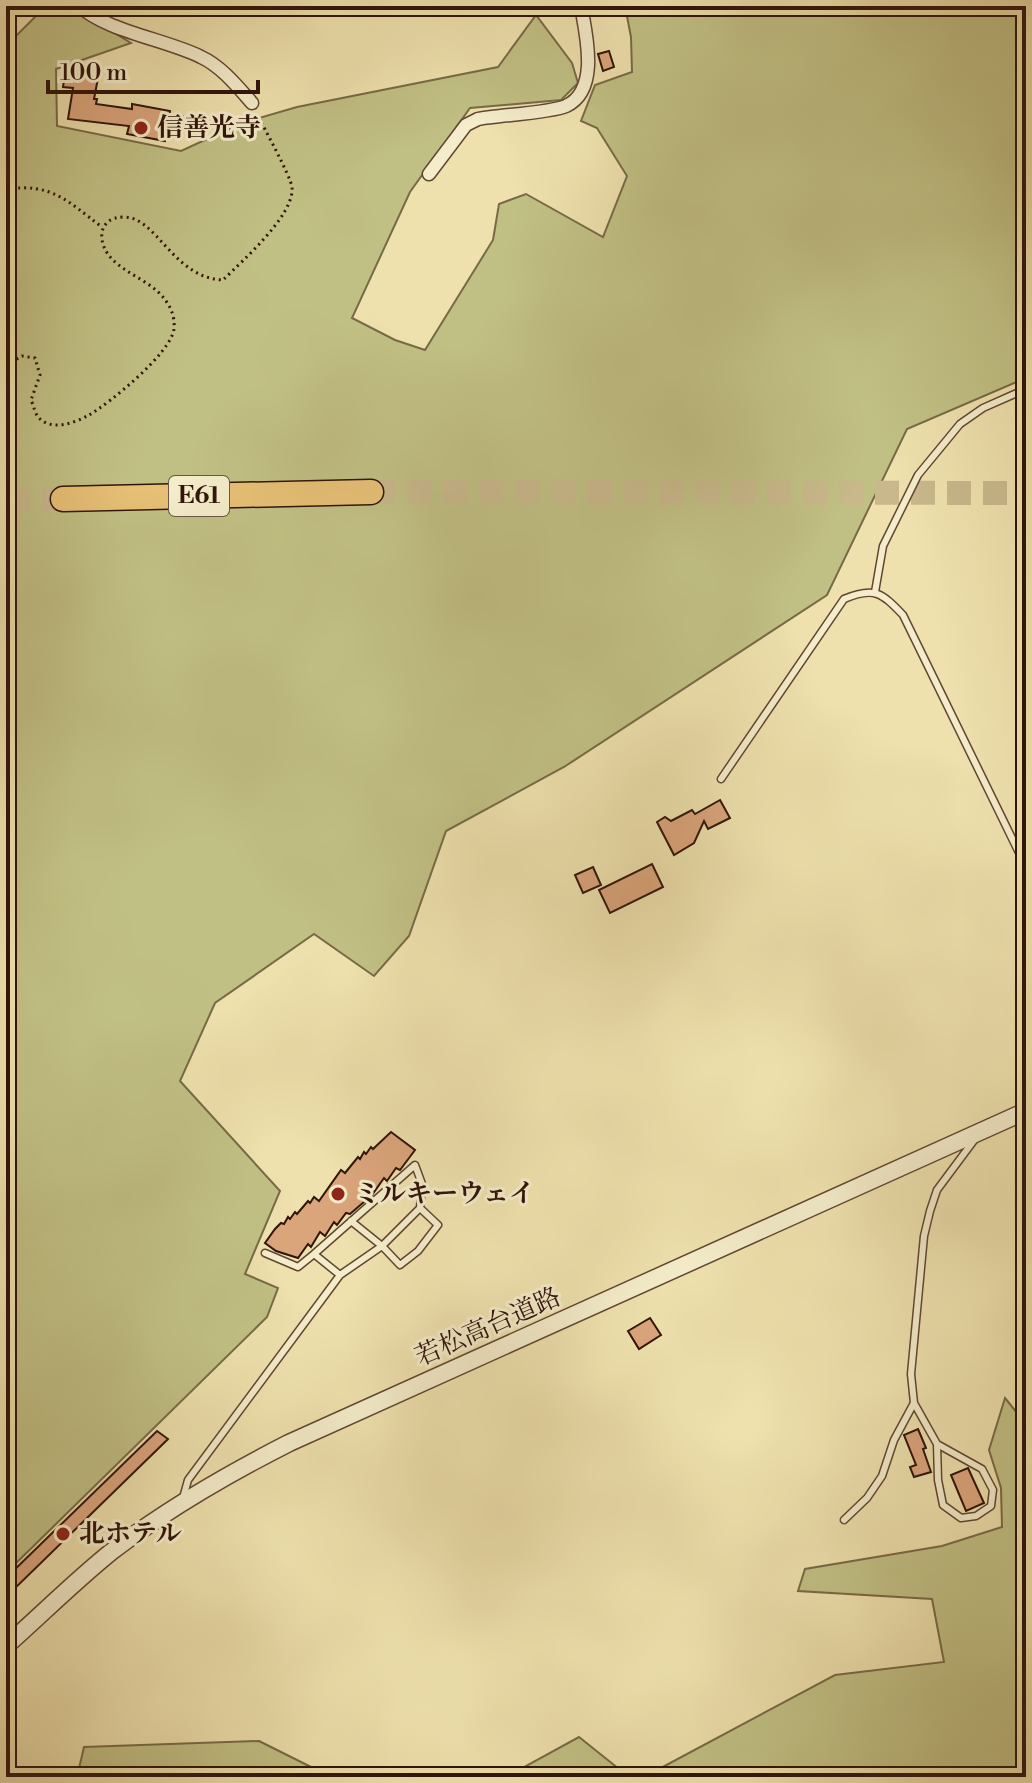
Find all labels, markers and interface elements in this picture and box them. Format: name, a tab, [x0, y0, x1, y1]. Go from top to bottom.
scale bar	[48, 44, 258, 94]
text: 100 m	[60, 58, 127, 88]
place label: 信善光寺	[157, 112, 261, 144]
marker: 信善光寺	[132, 119, 150, 137]
road number: E61	[169, 476, 229, 516]
place label: ミルキーウェイ	[354, 1178, 535, 1210]
marker: ミルキーウェイ	[329, 1185, 347, 1203]
street label: 若松高台道路	[410, 1281, 566, 1373]
place label: 北ホテル	[79, 1518, 182, 1550]
marker: 北ホテル	[54, 1525, 72, 1543]

